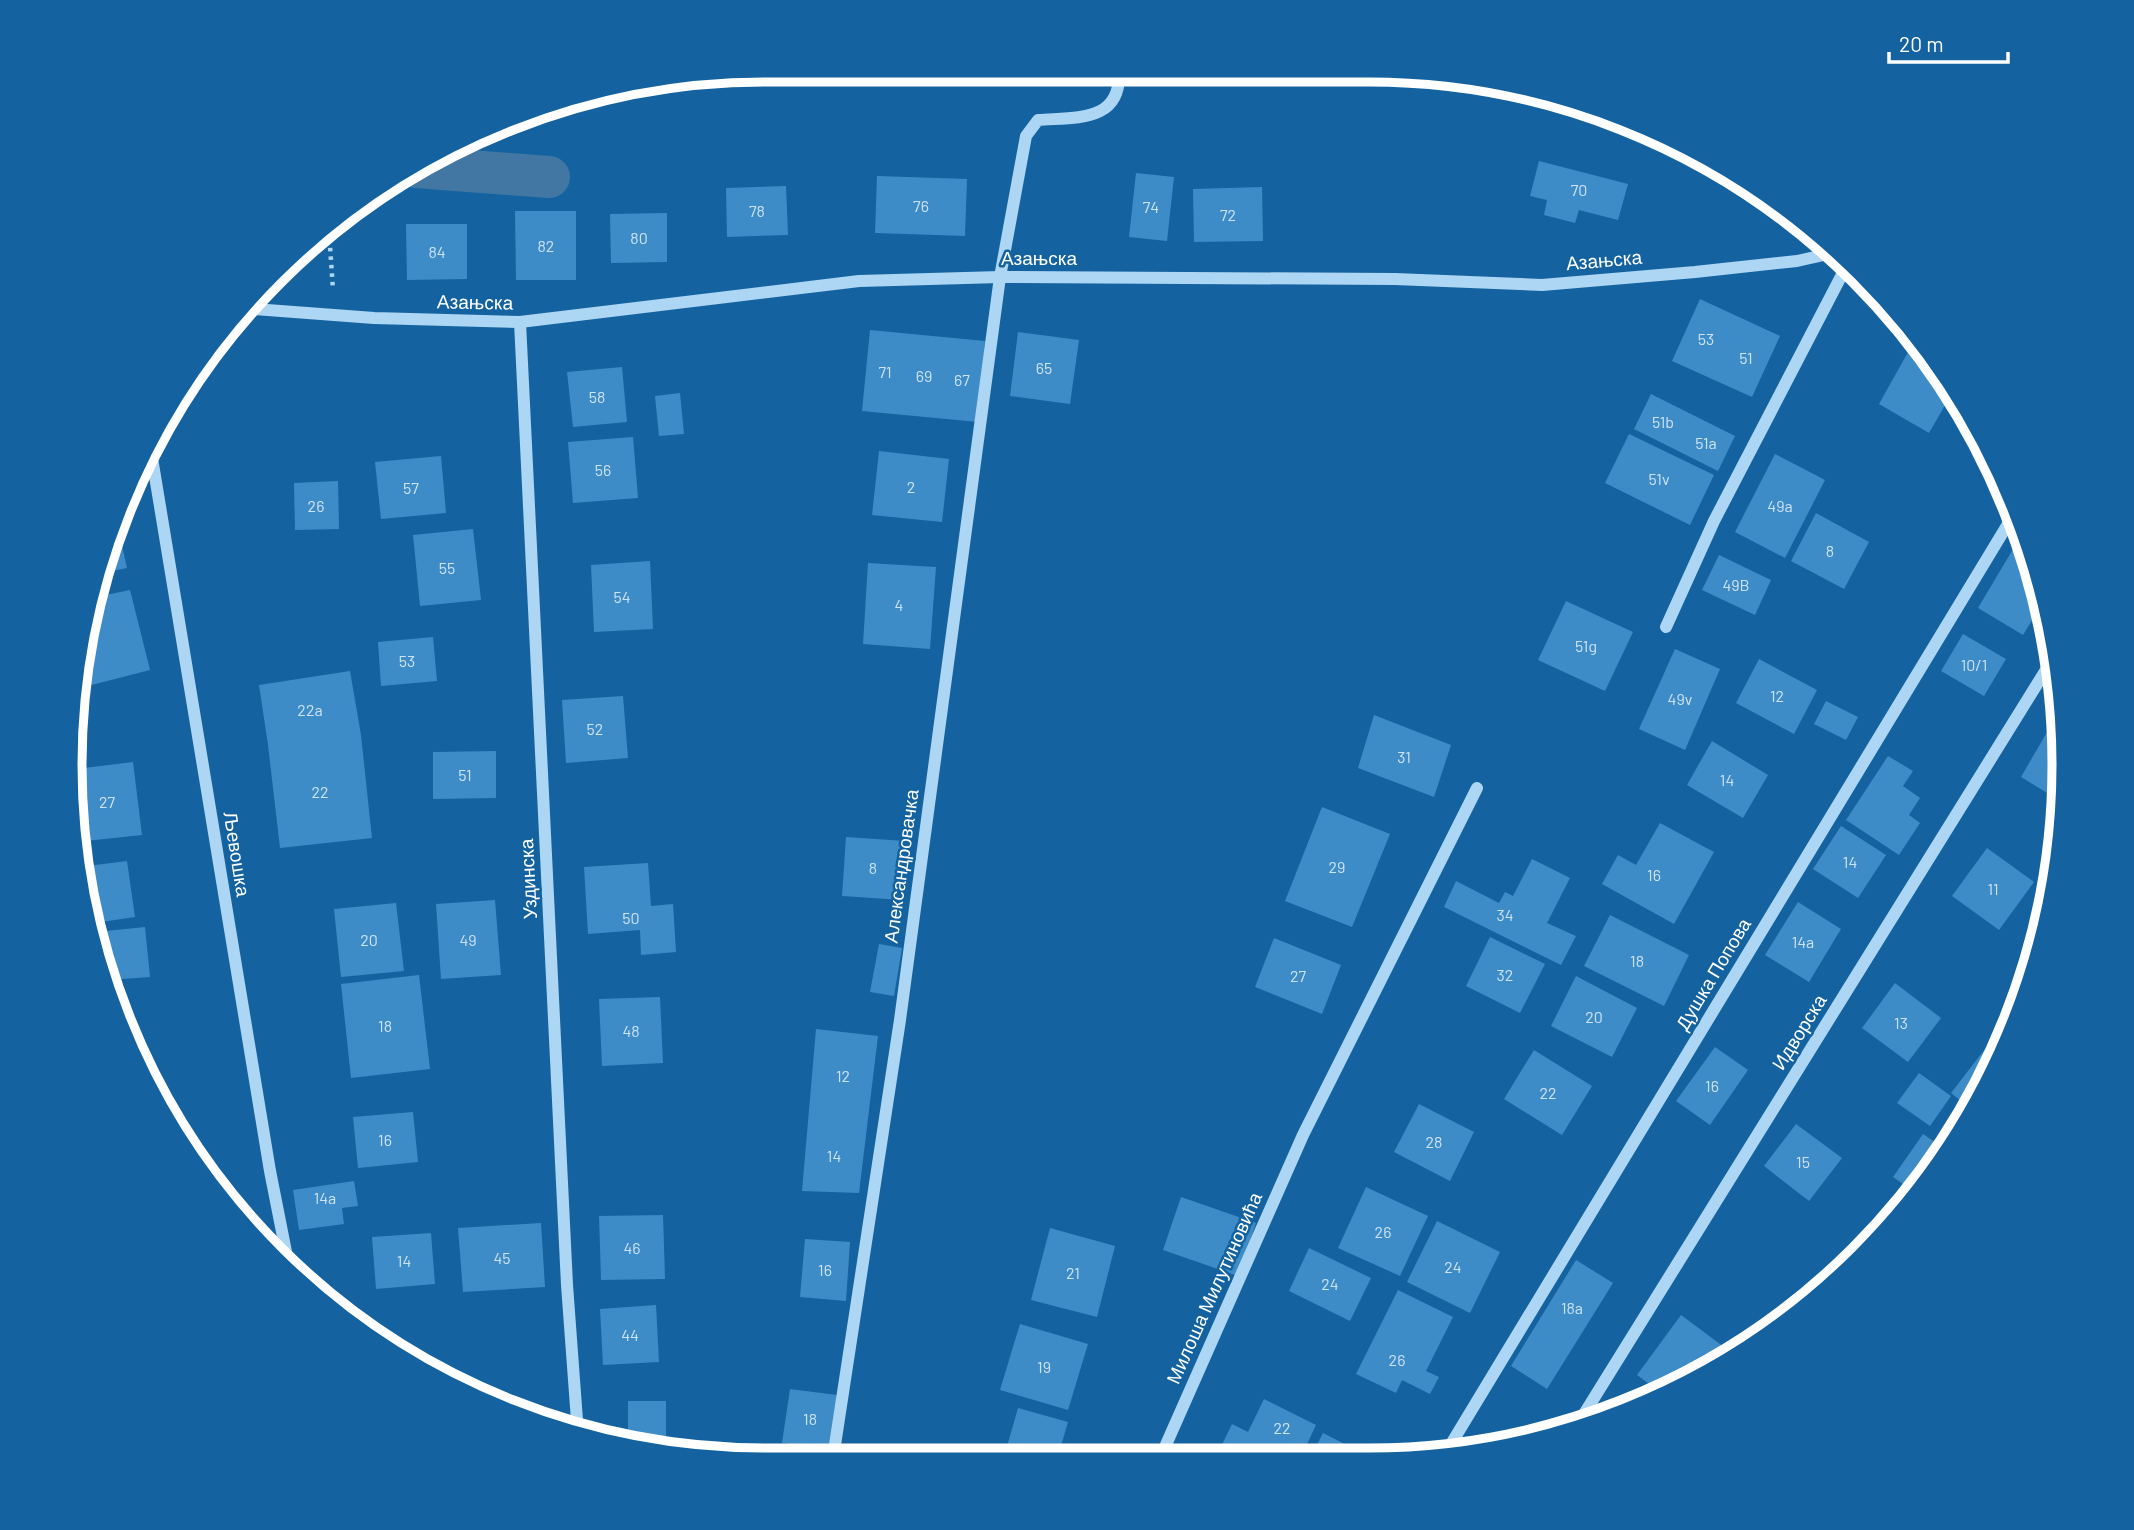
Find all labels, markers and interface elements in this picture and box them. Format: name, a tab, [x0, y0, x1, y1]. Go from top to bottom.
scale bar	[1889, 21, 2008, 65]
text: 20 m	[1899, 31, 1944, 56]
house number: 70	[1571, 180, 1587, 199]
house number: 76	[913, 196, 929, 215]
house number: 74	[1143, 197, 1159, 216]
house number: 78	[749, 201, 765, 220]
house number: 72	[1220, 205, 1236, 224]
house number: 80	[630, 228, 648, 247]
house number: 82	[538, 236, 554, 255]
house number: 84	[428, 242, 446, 261]
street label: Азањска	[1565, 245, 1643, 274]
street label: Азањска	[1001, 246, 1078, 269]
street label: Азањска	[437, 289, 514, 314]
house number: 53	[1698, 329, 1714, 348]
house number: 51	[1739, 348, 1753, 367]
house number: 65	[1036, 358, 1052, 377]
house number: 71	[878, 362, 892, 381]
house number: 69	[916, 366, 932, 385]
house number: 67	[954, 370, 970, 389]
house number: 58	[589, 387, 605, 406]
house number: 51b	[1652, 412, 1674, 431]
house number: 51a	[1695, 433, 1717, 452]
house number: 56	[595, 460, 611, 479]
house number: 51v	[1649, 469, 1670, 488]
house number: 2	[907, 477, 915, 496]
house number: 57	[403, 478, 419, 497]
house number: 26	[308, 496, 324, 515]
house number: 49a	[1767, 496, 1793, 515]
house number: 8	[1826, 541, 1834, 560]
house number: 55	[439, 558, 455, 577]
house number: 49B	[1722, 575, 1750, 594]
house number: 54	[613, 587, 631, 606]
house number: 4	[895, 595, 903, 614]
house number: 51g	[1575, 636, 1597, 655]
house number: 53	[399, 651, 415, 670]
house number: 10/1	[1961, 655, 1987, 674]
house number: 12	[1770, 686, 1784, 705]
house number: 49v	[1668, 689, 1693, 708]
house number: 22a	[297, 700, 323, 719]
house number: 52	[587, 719, 603, 738]
house number: 31	[1397, 747, 1411, 766]
house number: 51	[458, 765, 472, 784]
house number: 14	[1720, 770, 1734, 789]
house number: 22	[311, 782, 329, 801]
street label: Александровачка	[878, 787, 923, 944]
house number: 27	[99, 792, 115, 811]
street label: Љевошка	[219, 810, 256, 898]
street label: Уздинска	[514, 838, 541, 920]
house number: 14	[1843, 852, 1857, 871]
house number: 29	[1329, 857, 1345, 876]
house number: 8	[869, 858, 877, 877]
house number: 16	[1647, 865, 1661, 884]
house number: 11	[1987, 879, 1999, 898]
house number: 34	[1496, 905, 1514, 924]
house number: 50	[622, 908, 640, 927]
street label: Душка Попова	[1670, 913, 1755, 1034]
house number: 20	[360, 930, 378, 949]
house number: 49	[459, 930, 477, 949]
house number: 14a	[1792, 932, 1814, 951]
house number: 18	[1630, 951, 1644, 970]
house number: 32	[1497, 965, 1513, 984]
house number: 27	[1290, 966, 1306, 985]
street label: Идворска	[1766, 989, 1831, 1074]
house number: 20	[1585, 1007, 1603, 1026]
house number: 13	[1894, 1013, 1908, 1032]
house number: 18	[378, 1016, 392, 1035]
house number: 48	[622, 1021, 640, 1040]
house number: 12	[836, 1066, 850, 1085]
house number: 16	[1705, 1076, 1719, 1095]
house number: 22	[1539, 1083, 1557, 1102]
house number: 16	[378, 1130, 392, 1149]
house number: 28	[1426, 1132, 1442, 1151]
house number: 14	[827, 1146, 841, 1165]
house number: 15	[1796, 1152, 1810, 1171]
house number: 14a	[314, 1188, 336, 1207]
street label: Милоша Милутиновића	[1161, 1188, 1266, 1387]
house number: 26	[1375, 1222, 1391, 1241]
house number: 46	[623, 1238, 641, 1257]
house number: 45	[493, 1248, 511, 1267]
house number: 14	[397, 1251, 411, 1270]
house number: 24	[1444, 1257, 1462, 1276]
house number: 16	[818, 1260, 832, 1279]
house number: 21	[1066, 1263, 1080, 1282]
house number: 24	[1321, 1274, 1339, 1293]
house number: 18a	[1561, 1298, 1583, 1317]
house number: 44	[621, 1325, 639, 1344]
house number: 26	[1389, 1350, 1405, 1369]
house number: 19	[1037, 1357, 1051, 1376]
house number: 18	[803, 1409, 817, 1428]
house number: 22	[1273, 1418, 1291, 1437]

